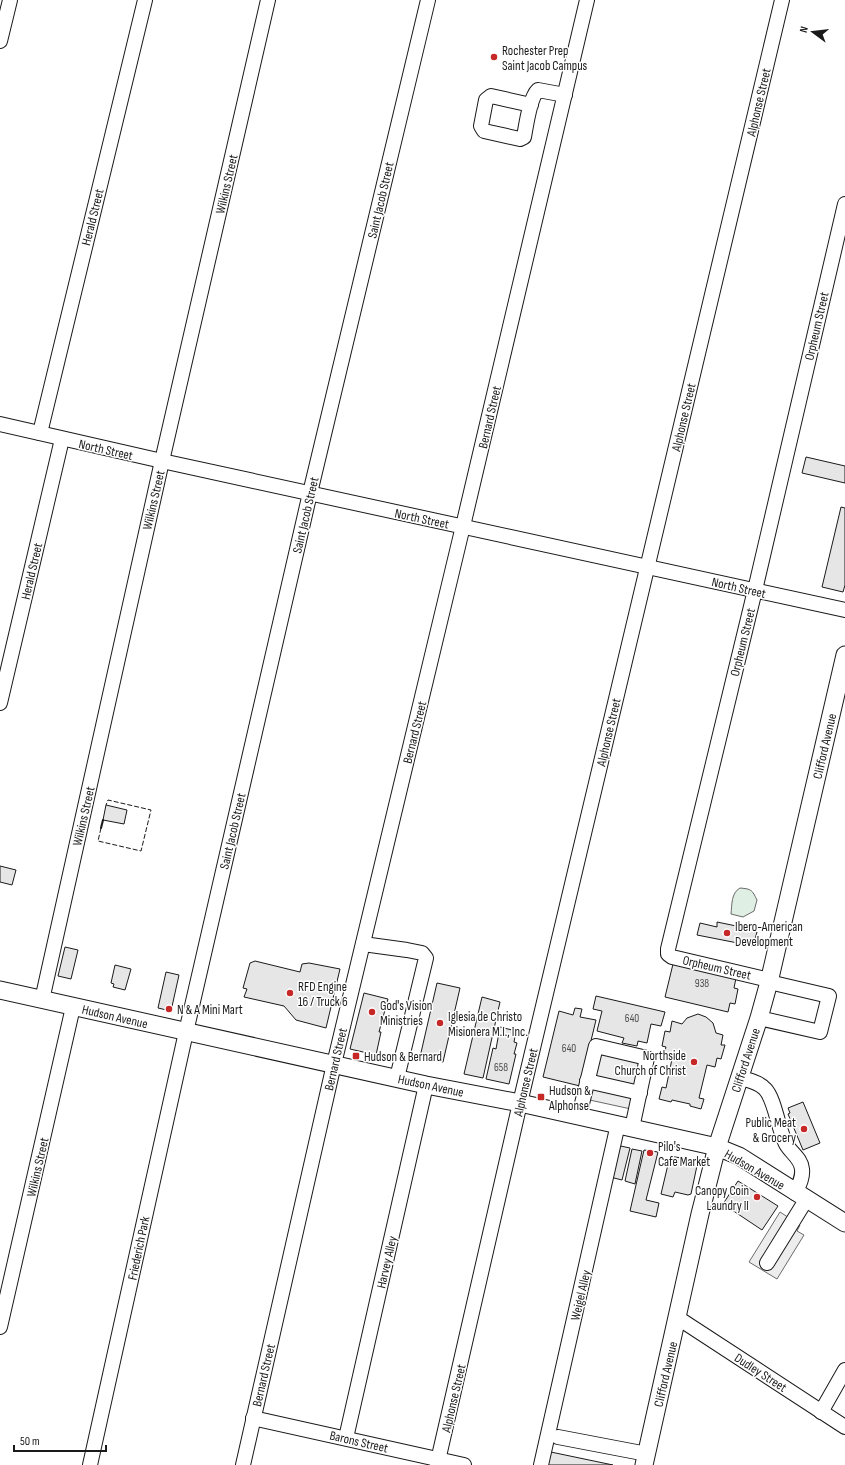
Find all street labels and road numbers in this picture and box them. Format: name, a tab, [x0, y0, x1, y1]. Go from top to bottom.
street label: Alphonse Street	[743, 67, 775, 139]
street label: Wilkins Street	[212, 153, 242, 215]
street label: Saint Jacob Street	[364, 160, 398, 240]
street label: Herald Street	[78, 187, 108, 247]
street label: Orpheum Street	[801, 290, 833, 362]
street label: Alphonse Street	[668, 382, 700, 454]
street label: Bernard Street	[475, 384, 505, 450]
street label: North Street	[77, 436, 134, 464]
street label: Wilkins Street	[139, 469, 169, 531]
street label: Saint Jacob Street	[289, 475, 323, 555]
street label: North Street	[393, 505, 450, 533]
street label: Herald Street	[18, 541, 46, 601]
street label: North Street	[710, 574, 767, 602]
street label: Orpheum Street	[727, 607, 759, 678]
street label: Alphonse Street	[593, 697, 625, 769]
street label: Bernard Street	[399, 699, 430, 765]
street label: Clifford Avenue	[810, 712, 840, 781]
street label: Wilkins Street	[69, 785, 99, 847]
street label: Saint Jacob Street	[216, 791, 250, 871]
street label: Orpheum Street	[681, 952, 753, 984]
street label: Hudson Avenue	[80, 1002, 149, 1032]
street label: Bernard Street	[321, 1026, 351, 1092]
street label: Clifford Avenue	[728, 1026, 764, 1095]
street label: Alphonse Street	[510, 1047, 542, 1119]
street label: Hudson Avenue	[396, 1071, 465, 1101]
street label: Wilkins Street	[23, 1136, 53, 1198]
street label: Hudson Avenue	[722, 1146, 787, 1194]
street label: Friederich Park	[124, 1215, 154, 1282]
street label: Harvey Alley	[373, 1234, 401, 1290]
street label: Weigel Alley	[567, 1268, 595, 1322]
street label: Clifford Avenue	[651, 1340, 681, 1409]
street label: Bernard Street	[249, 1342, 279, 1408]
street label: Dudley Street	[731, 1350, 790, 1396]
street label: Alphonse Street	[438, 1363, 470, 1435]
street label: Barons Street	[328, 1427, 390, 1456]

